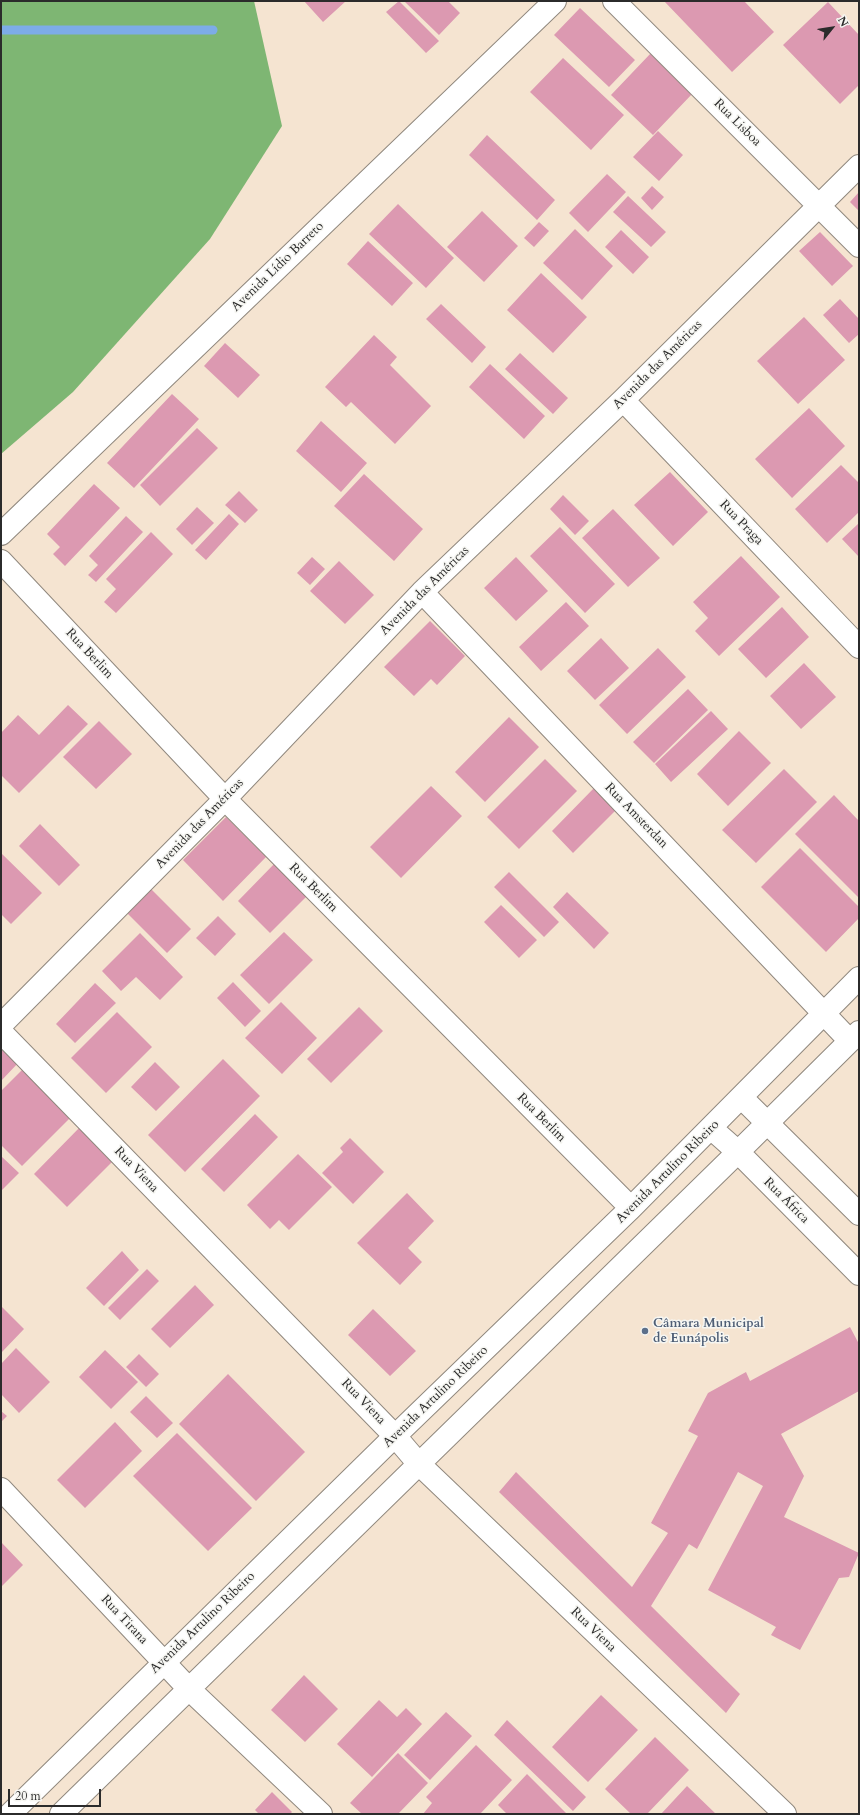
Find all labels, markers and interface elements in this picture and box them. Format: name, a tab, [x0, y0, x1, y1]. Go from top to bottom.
north arrow	[812, 8, 852, 48]
text: N	[834, 14, 852, 30]
street label: Rua Lisboa	[710, 96, 764, 150]
street label: Avenida Lídio Barreto	[229, 219, 327, 315]
street label: Avenida das Américas	[610, 317, 706, 413]
street label: Rua Praga	[716, 497, 766, 549]
street label: Avenida das Américas	[377, 543, 473, 639]
street label: Rua Berlim	[62, 626, 116, 682]
street label: Avenida das Américas	[153, 776, 247, 872]
street label: Rua Amsterdan	[601, 780, 671, 852]
street label: Rua Berlim	[285, 860, 341, 916]
street label: Rua Berlim	[513, 1090, 569, 1146]
street label: Avenida Artulino Ribeiro	[613, 1117, 723, 1227]
street label: Rua Viena	[110, 1144, 162, 1196]
street label: Rua África	[760, 1175, 812, 1227]
place label: Câmara Municipal de Eunápolis	[653, 1316, 764, 1347]
marker: Câmara Municipal de Eunápolis	[640, 1326, 650, 1336]
street label: Avenida Artulino Ribeiro	[380, 1343, 492, 1451]
street label: Rua Viena	[337, 1376, 389, 1428]
street label: Avenida Artulino Ribeiro	[147, 1569, 259, 1677]
street label: Rua Tirana	[97, 1592, 151, 1648]
street label: Rua Viena	[567, 1604, 619, 1656]
scale bar	[10, 1781, 103, 1807]
text: 20 m	[15, 1788, 41, 1804]

